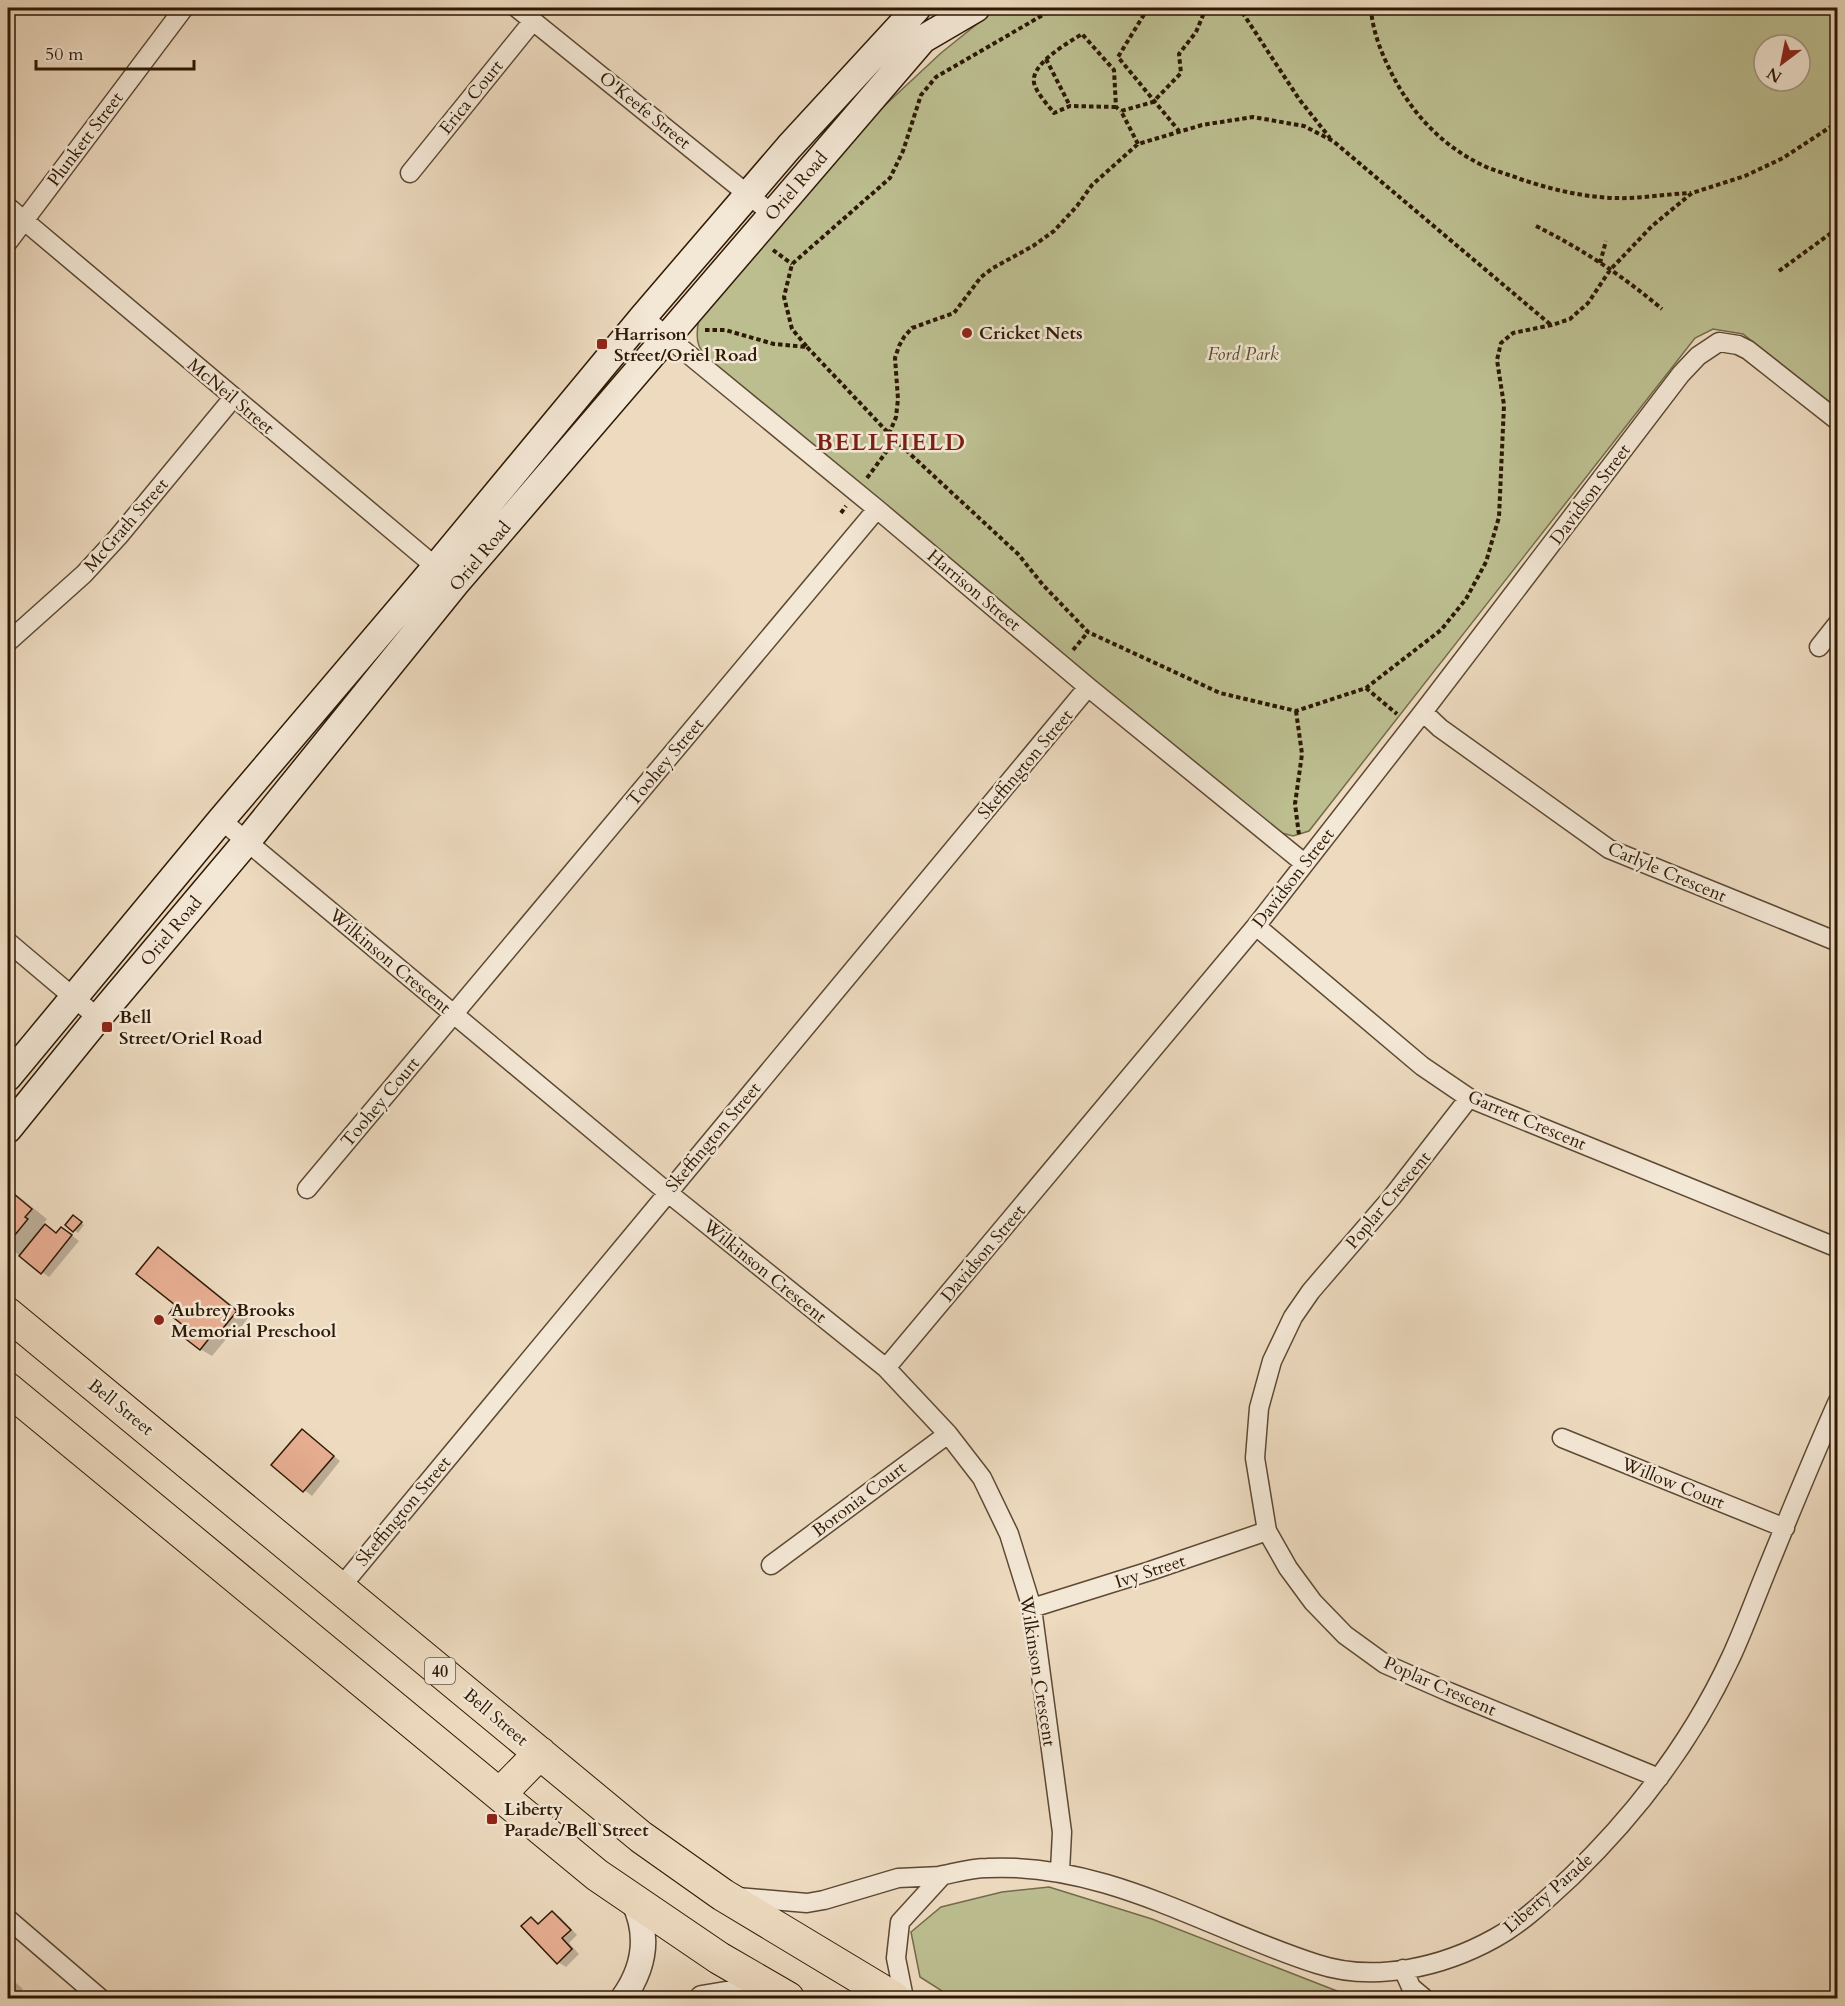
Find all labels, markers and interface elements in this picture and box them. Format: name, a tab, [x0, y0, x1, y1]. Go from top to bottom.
scale bar	[36, 33, 194, 71]
north arrow	[1752, 33, 1812, 93]
text: 50 m	[45, 42, 84, 67]
street label: Erica Court	[434, 55, 509, 140]
text: N	[1763, 62, 1786, 88]
street label: O'Keefe Street	[594, 66, 696, 155]
street label: Plunkett Street	[42, 87, 129, 192]
street label: Oriel Road	[759, 146, 834, 226]
place label: Cricket Nets	[979, 321, 1083, 346]
place label: Harrison Street/Oriel Road	[614, 322, 758, 368]
marker: Cricket Nets	[960, 326, 974, 340]
marker: Harrison Street/Oriel Road	[595, 337, 609, 351]
park label: Ford Park	[1207, 342, 1279, 367]
street label: McNeil Street	[182, 353, 280, 440]
district label: BELLFIELD	[815, 426, 967, 459]
street label: Davidson Street	[1544, 439, 1637, 550]
street label: McGrath Street	[78, 473, 175, 578]
street label: Oriel Road	[444, 516, 517, 597]
street label: Harrison Street	[922, 544, 1026, 637]
street label: Skeffington Street	[972, 704, 1079, 825]
street label: Toohey Street	[621, 713, 710, 812]
street label: Davidson Street	[1247, 823, 1340, 933]
street label: Carlyle Crescent	[1604, 836, 1730, 909]
street label: Oriel Road	[135, 891, 208, 972]
street label: Wilkinson Crescent	[323, 902, 456, 1020]
place label: Bell Street/Oriel Road	[119, 1005, 263, 1051]
marker: Bell Street/Oriel Road	[100, 1020, 114, 1034]
street label: Toohey Court	[335, 1052, 426, 1153]
street label: Skeffington Street	[660, 1077, 767, 1198]
street label: Garrett Crescent	[1464, 1084, 1590, 1157]
street label: Poplar Crescent	[1340, 1146, 1437, 1255]
street label: Davidson Street	[935, 1199, 1032, 1307]
street label: Wilkinson Crescent	[697, 1213, 832, 1329]
place label: Aubrey Brooks Memorial Preschool	[171, 1298, 336, 1344]
marker: Aubrey Brooks Memorial Preschool	[152, 1313, 166, 1327]
street label: Bell Street	[83, 1373, 159, 1442]
street label: Skeffington Street	[350, 1451, 457, 1572]
street label: Willow Court	[1617, 1451, 1728, 1516]
street label: Boronia Court	[807, 1456, 912, 1543]
street label: Ivy Street	[1112, 1548, 1189, 1595]
street label: Wilkinson Crescent	[1013, 1593, 1062, 1748]
street label: Poplar Crescent	[1380, 1651, 1500, 1723]
road number: 40	[425, 1658, 455, 1684]
street label: Bell Street	[458, 1683, 534, 1752]
place label: Liberty Parade/Bell Street	[504, 1797, 649, 1843]
marker: Liberty Parade/Bell Street	[485, 1812, 499, 1826]
street label: Liberty Parade	[1498, 1848, 1598, 1939]

